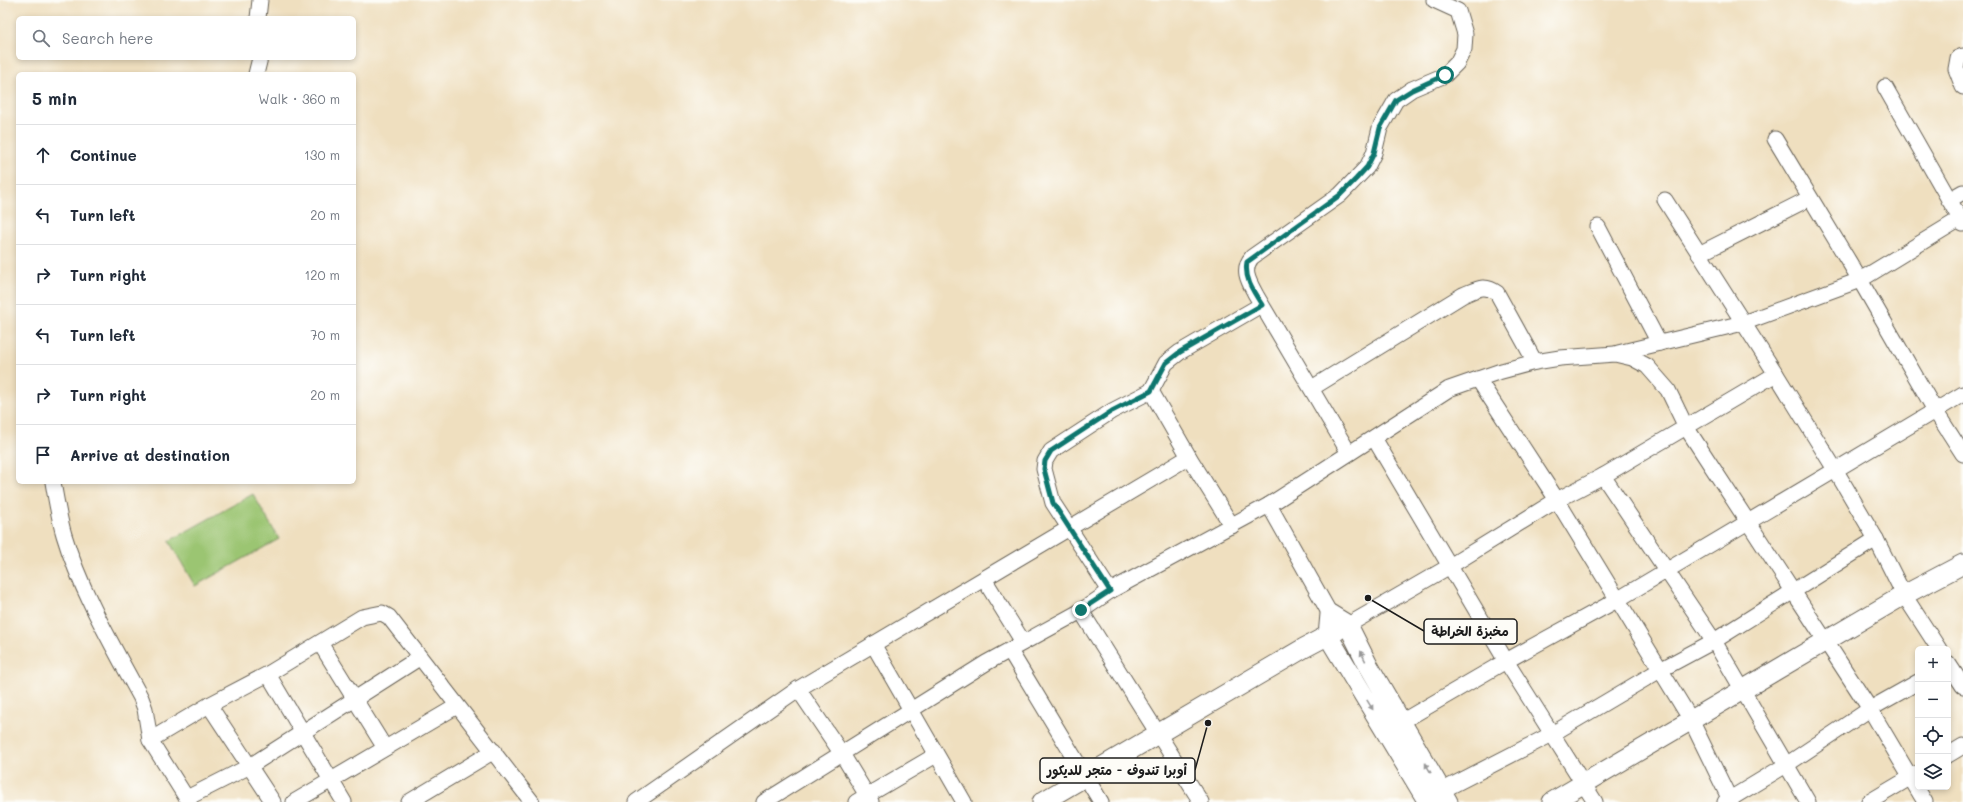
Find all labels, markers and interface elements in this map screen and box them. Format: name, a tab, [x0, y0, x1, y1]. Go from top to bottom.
search box	[16, 16, 356, 60]
icon: search	[30, 27, 52, 49]
text: Search here	[62, 28, 153, 48]
route start	[1436, 66, 1454, 84]
text: 5 min	[32, 87, 77, 109]
text: Walk · 360 m	[258, 90, 340, 107]
icon: ahead	[32, 144, 54, 166]
text: Continue	[70, 145, 137, 165]
text: 130 m	[304, 146, 340, 163]
icon: left	[32, 204, 54, 226]
text: Turn left	[70, 205, 135, 225]
text: 20 m	[310, 206, 340, 223]
icon: right	[32, 264, 54, 286]
text: Turn right	[70, 265, 147, 285]
text: 120 m	[304, 266, 340, 283]
icon: left	[32, 324, 54, 346]
text: Turn left	[70, 325, 135, 345]
text: 70 m	[310, 326, 340, 343]
icon: right	[32, 384, 54, 406]
text: Turn right	[70, 385, 147, 405]
text: 20 m	[310, 386, 340, 403]
icon: arrive	[32, 444, 54, 466]
text: Arrive at destination	[70, 445, 230, 465]
route end	[1072, 601, 1090, 619]
callout: مخبزة الخراطة	[1424, 619, 1517, 644]
text: مخبزة الخراطة	[1431, 622, 1509, 640]
map controls	[1915, 646, 1951, 790]
button: +	[1915, 646, 1951, 682]
one-way arrow	[1360, 650, 1366, 661]
button: −	[1915, 682, 1951, 718]
one-way arrow	[1367, 699, 1374, 711]
button: locate	[1915, 718, 1951, 754]
button: layers	[1915, 754, 1951, 790]
callout: أوبرا تندوف - متجر للديكور	[1040, 758, 1195, 783]
text: أوبرا تندوف - متجر للديكور	[1046, 761, 1188, 779]
one-way arrow	[1425, 762, 1432, 774]

